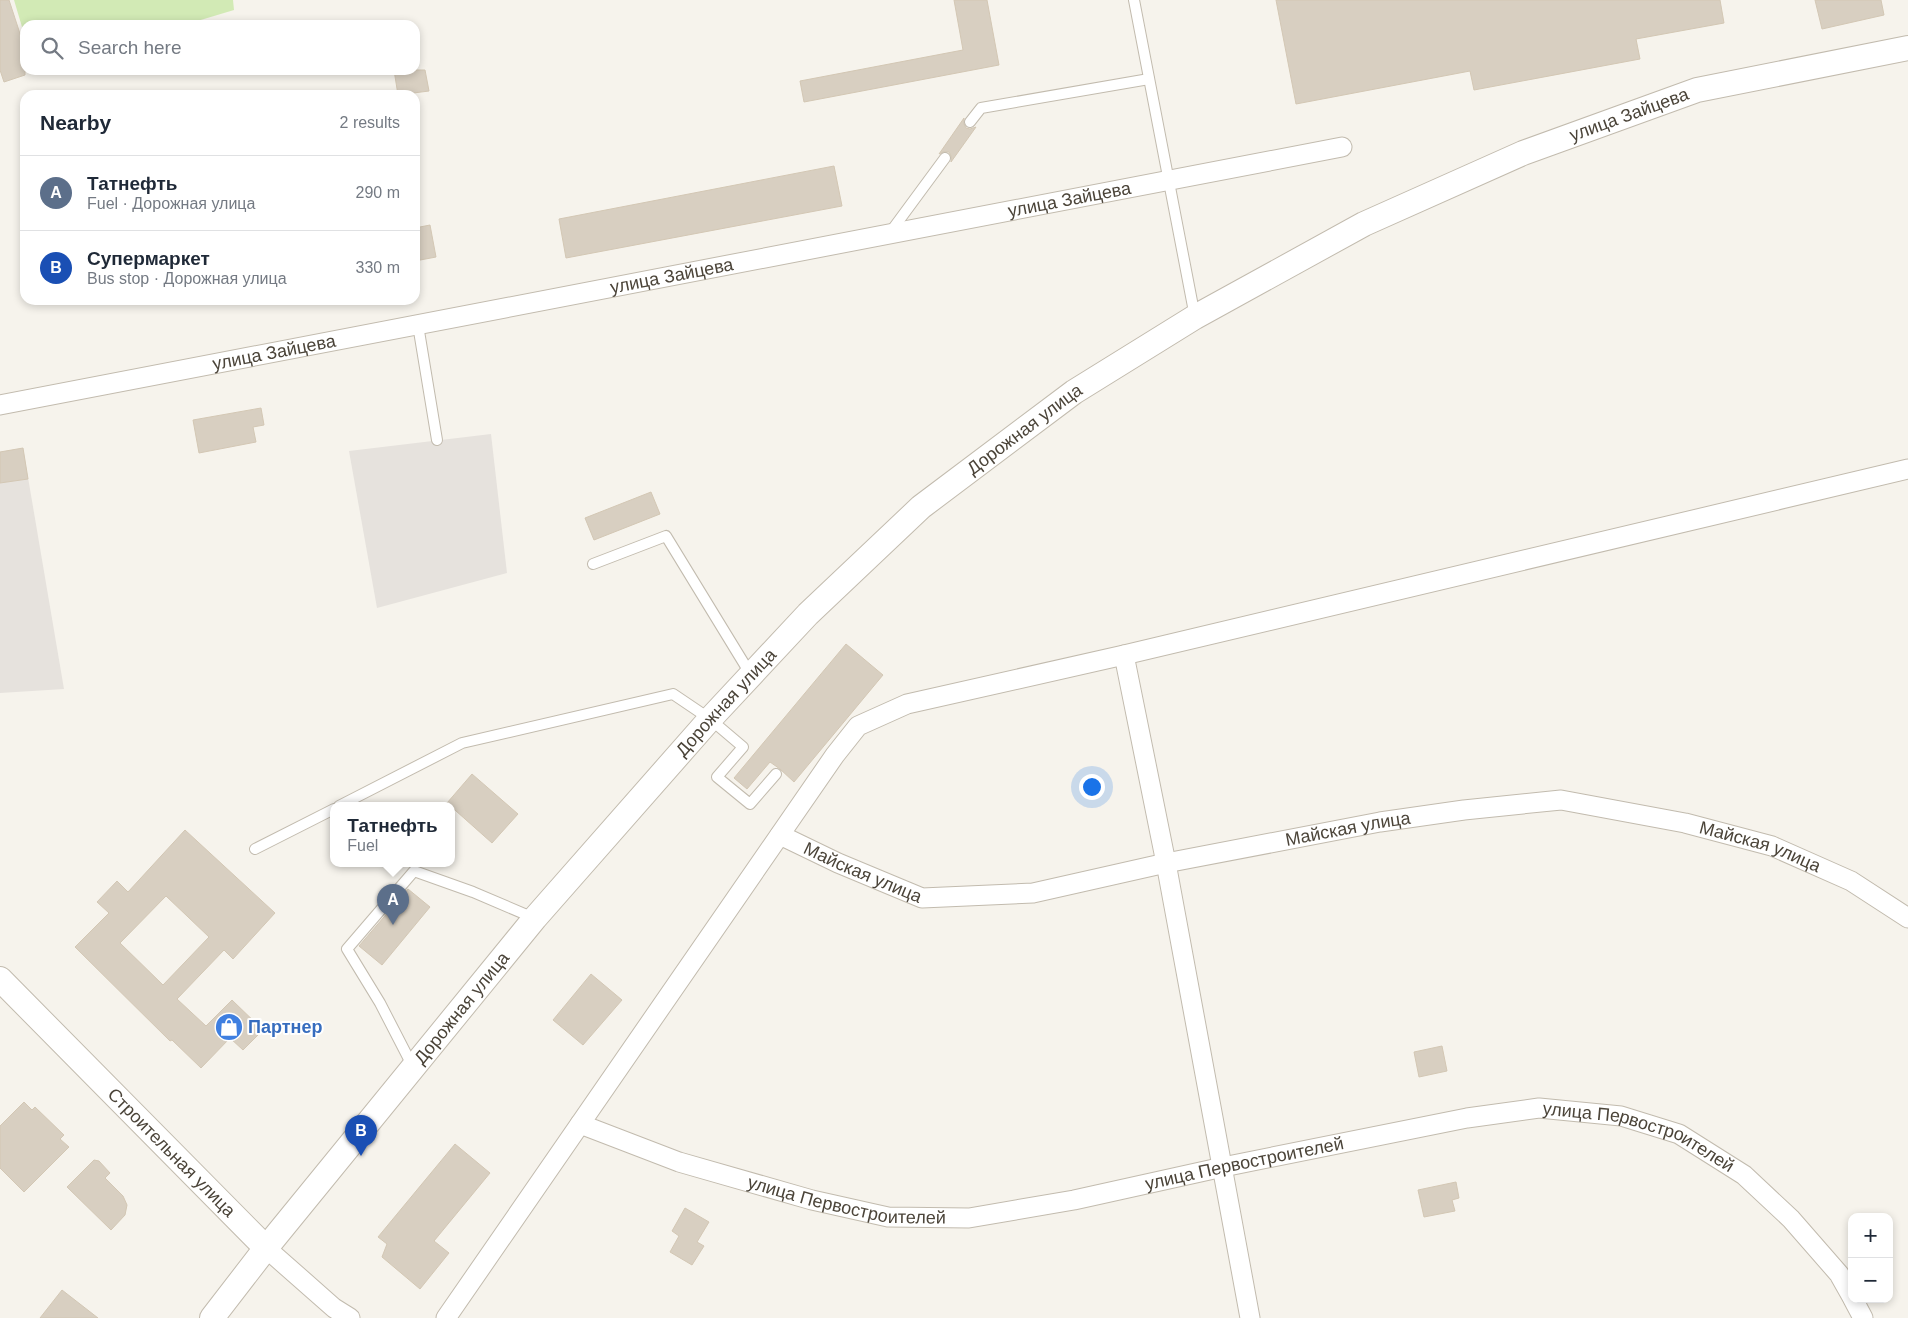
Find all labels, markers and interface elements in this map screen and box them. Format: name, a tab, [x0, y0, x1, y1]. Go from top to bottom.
search box	[20, 20, 420, 75]
icon: search	[38, 34, 66, 62]
text: Search here	[78, 37, 182, 58]
street label: улица Зайцева	[1567, 84, 1692, 145]
text: Nearby	[40, 111, 111, 134]
text: 2 results	[340, 114, 400, 131]
text: Татнефть	[87, 173, 177, 194]
street label: улица Зайцева	[1006, 178, 1134, 221]
text: A	[50, 184, 62, 201]
text: 290 m	[356, 184, 400, 201]
text: Fuel · Дорожная улица	[87, 195, 255, 212]
text: Супермаркет	[87, 248, 210, 269]
street label: улица Зайцева	[608, 254, 736, 297]
text: B	[50, 259, 62, 276]
text: 330 m	[356, 259, 400, 276]
text: Bus stop · Дорожная улица	[87, 270, 287, 287]
street label: улица Зайцева	[211, 331, 338, 374]
street label: Дорожная улица	[963, 379, 1086, 479]
street label: Дорожная улица	[672, 644, 781, 760]
your location	[1079, 774, 1105, 800]
popup	[330, 802, 455, 867]
street label: Майская улица	[1284, 808, 1413, 850]
text: Татнефть	[347, 815, 438, 836]
street label: Майская улица	[1697, 817, 1825, 877]
text: Fuel	[347, 837, 378, 854]
street label: Майская улица	[800, 838, 926, 907]
pin: A	[377, 884, 409, 925]
street label: Дорожная улица	[410, 947, 514, 1068]
shop icon: Партнер	[214, 1012, 244, 1042]
place label: Партнер	[248, 1017, 322, 1037]
street label: Строительная улица	[104, 1084, 240, 1222]
street label: улица Первостроителей	[1542, 1098, 1738, 1176]
pin: B	[345, 1115, 377, 1156]
street label: улица Первостроителей	[1143, 1133, 1345, 1194]
street label: улица Первостроителей	[745, 1172, 946, 1228]
map controls	[1848, 1213, 1893, 1303]
button: +	[1848, 1213, 1893, 1258]
button: −	[1848, 1258, 1893, 1303]

